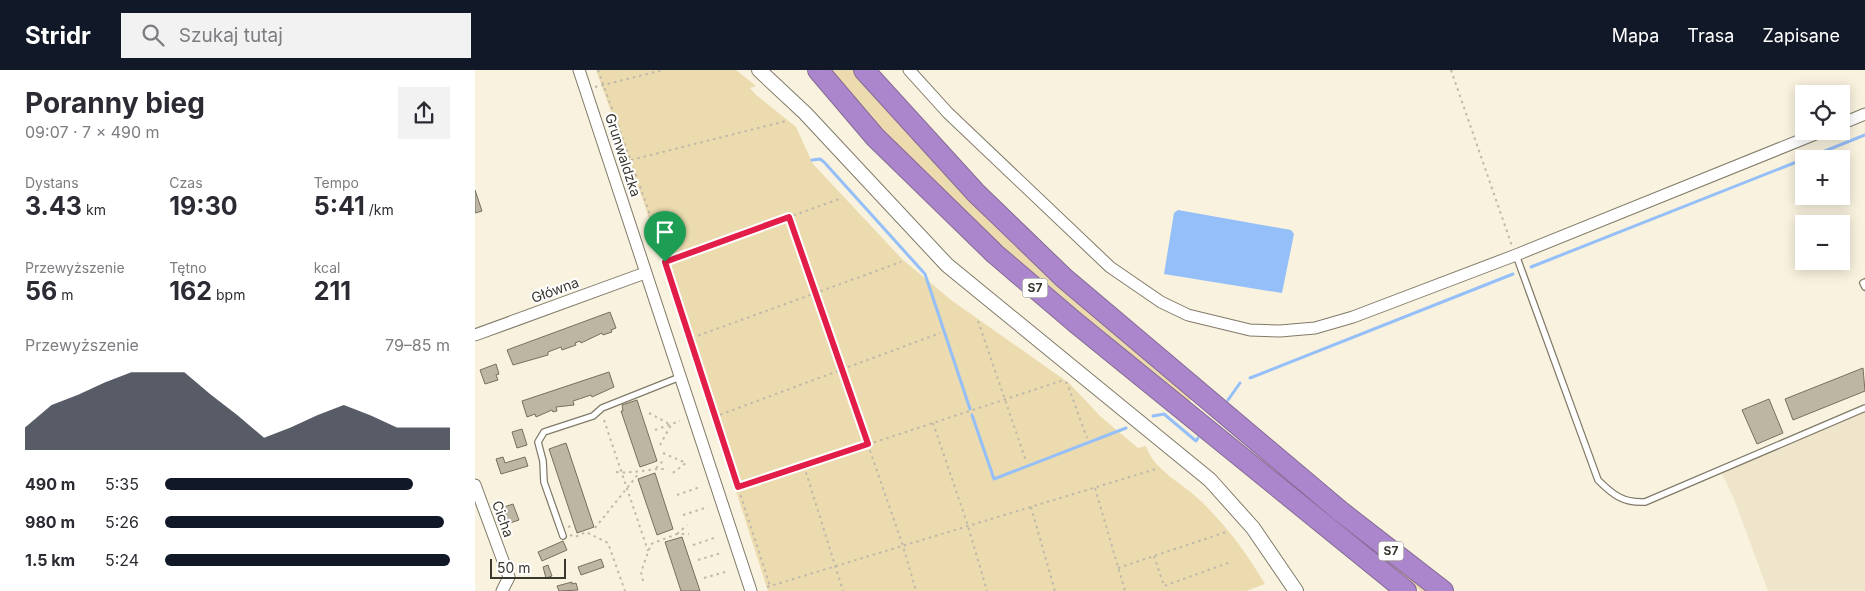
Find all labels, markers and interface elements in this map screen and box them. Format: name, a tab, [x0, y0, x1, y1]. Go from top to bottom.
search box	[121, 13, 471, 58]
text: Stridr	[25, 21, 91, 50]
icon: search	[139, 21, 167, 49]
text: Szukaj tutaj	[179, 24, 283, 47]
text: Mapa	[1612, 25, 1659, 46]
text: Trasa	[1687, 25, 1734, 46]
text: Zapisane	[1762, 25, 1840, 46]
map controls	[1795, 85, 1850, 270]
button: locate	[1795, 85, 1850, 140]
text: Poranny bieg	[25, 86, 205, 120]
button: share	[398, 87, 450, 139]
street label: Grunwaldzka	[602, 111, 645, 199]
text: 09:07 · 7 × 490 m	[25, 122, 160, 142]
button: +	[1795, 150, 1850, 205]
text: Dystans	[25, 174, 79, 191]
text: Czas	[169, 174, 203, 191]
text: Tempo	[314, 174, 359, 191]
text: 3.43	[25, 191, 82, 221]
text: 19:30	[169, 191, 238, 221]
text: 5:41	[314, 191, 365, 221]
text: km	[82, 201, 106, 218]
text: /km	[365, 201, 394, 218]
pin	[644, 211, 686, 262]
button: −	[1795, 215, 1850, 270]
icon: arrive	[651, 218, 679, 246]
text: Przewyższenie	[25, 259, 125, 276]
text: Tętno	[169, 259, 207, 276]
text: kcal	[314, 259, 340, 276]
street label: Główna	[529, 273, 581, 306]
text: 56	[25, 276, 57, 306]
text: 162	[169, 276, 212, 306]
text: 211	[314, 276, 351, 306]
road number: S7	[1023, 278, 1047, 298]
text: m	[57, 286, 73, 303]
text: bpm	[212, 286, 245, 303]
text: Przewyższenie	[25, 335, 139, 355]
text: 79–85 m	[385, 335, 450, 355]
text: 490 m	[25, 474, 75, 494]
text: 5:35	[105, 474, 139, 494]
street label: Cicha	[489, 498, 518, 539]
text: 980 m	[25, 512, 75, 532]
text: 5:26	[105, 512, 139, 532]
road number: S7	[1379, 542, 1403, 561]
text: 1.5 km	[25, 550, 75, 570]
text: 5:24	[105, 550, 139, 570]
scale bar	[490, 556, 566, 579]
text: 50 m	[497, 559, 531, 576]

